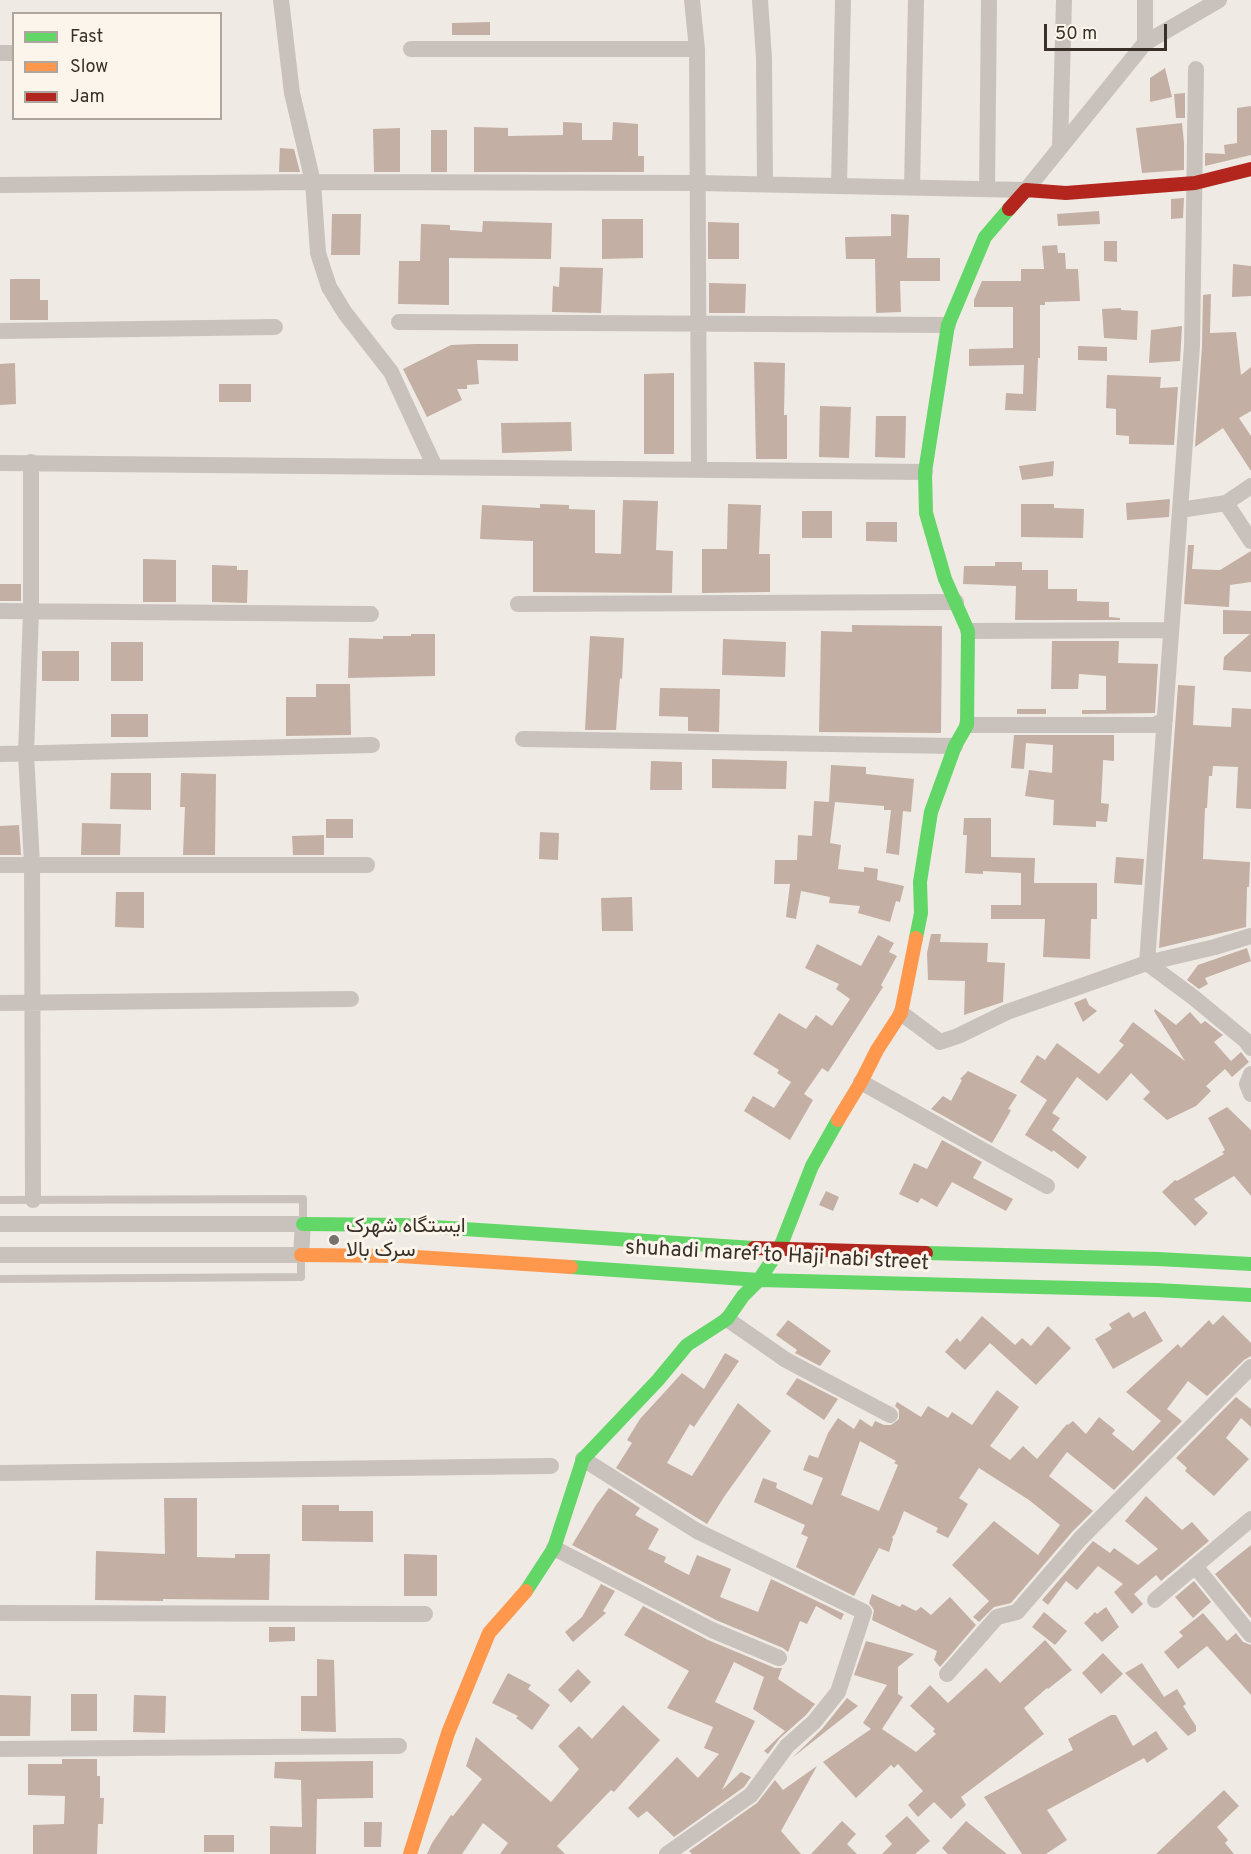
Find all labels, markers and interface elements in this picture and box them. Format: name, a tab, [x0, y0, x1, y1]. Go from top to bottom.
legend	[12, 12, 222, 120]
scale bar	[1047, 12, 1170, 50]
text: 50 m	[1055, 23, 1097, 46]
text: Fast	[70, 26, 103, 49]
text: Slow	[70, 56, 108, 79]
text: Jam	[70, 86, 105, 109]
place label: ایستگاه شهرک سرک بالا	[346, 1215, 466, 1265]
marker: ایستگاه شهرک سرک بالا	[327, 1233, 341, 1247]
street label: shuhadi maref to Haji nabi street	[624, 1236, 930, 1278]

